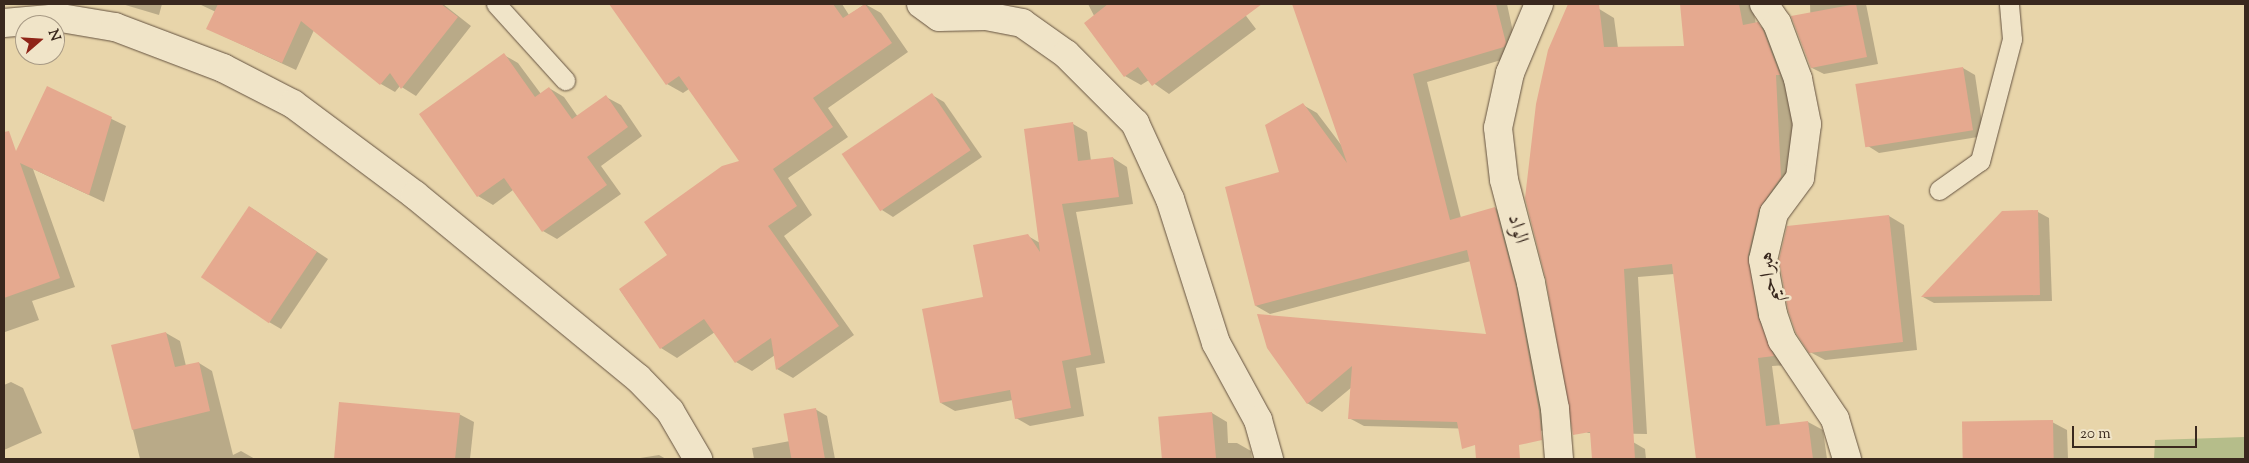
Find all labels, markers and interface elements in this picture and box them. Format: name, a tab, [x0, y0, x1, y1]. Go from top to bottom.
north arrow	[15, 15, 65, 65]
text: N	[42, 27, 65, 44]
street label: الواد	[1501, 211, 1533, 247]
street label: هبراحيم	[1754, 250, 1784, 304]
scale bar	[2074, 416, 2199, 448]
text: 20 m	[2080, 424, 2111, 445]

